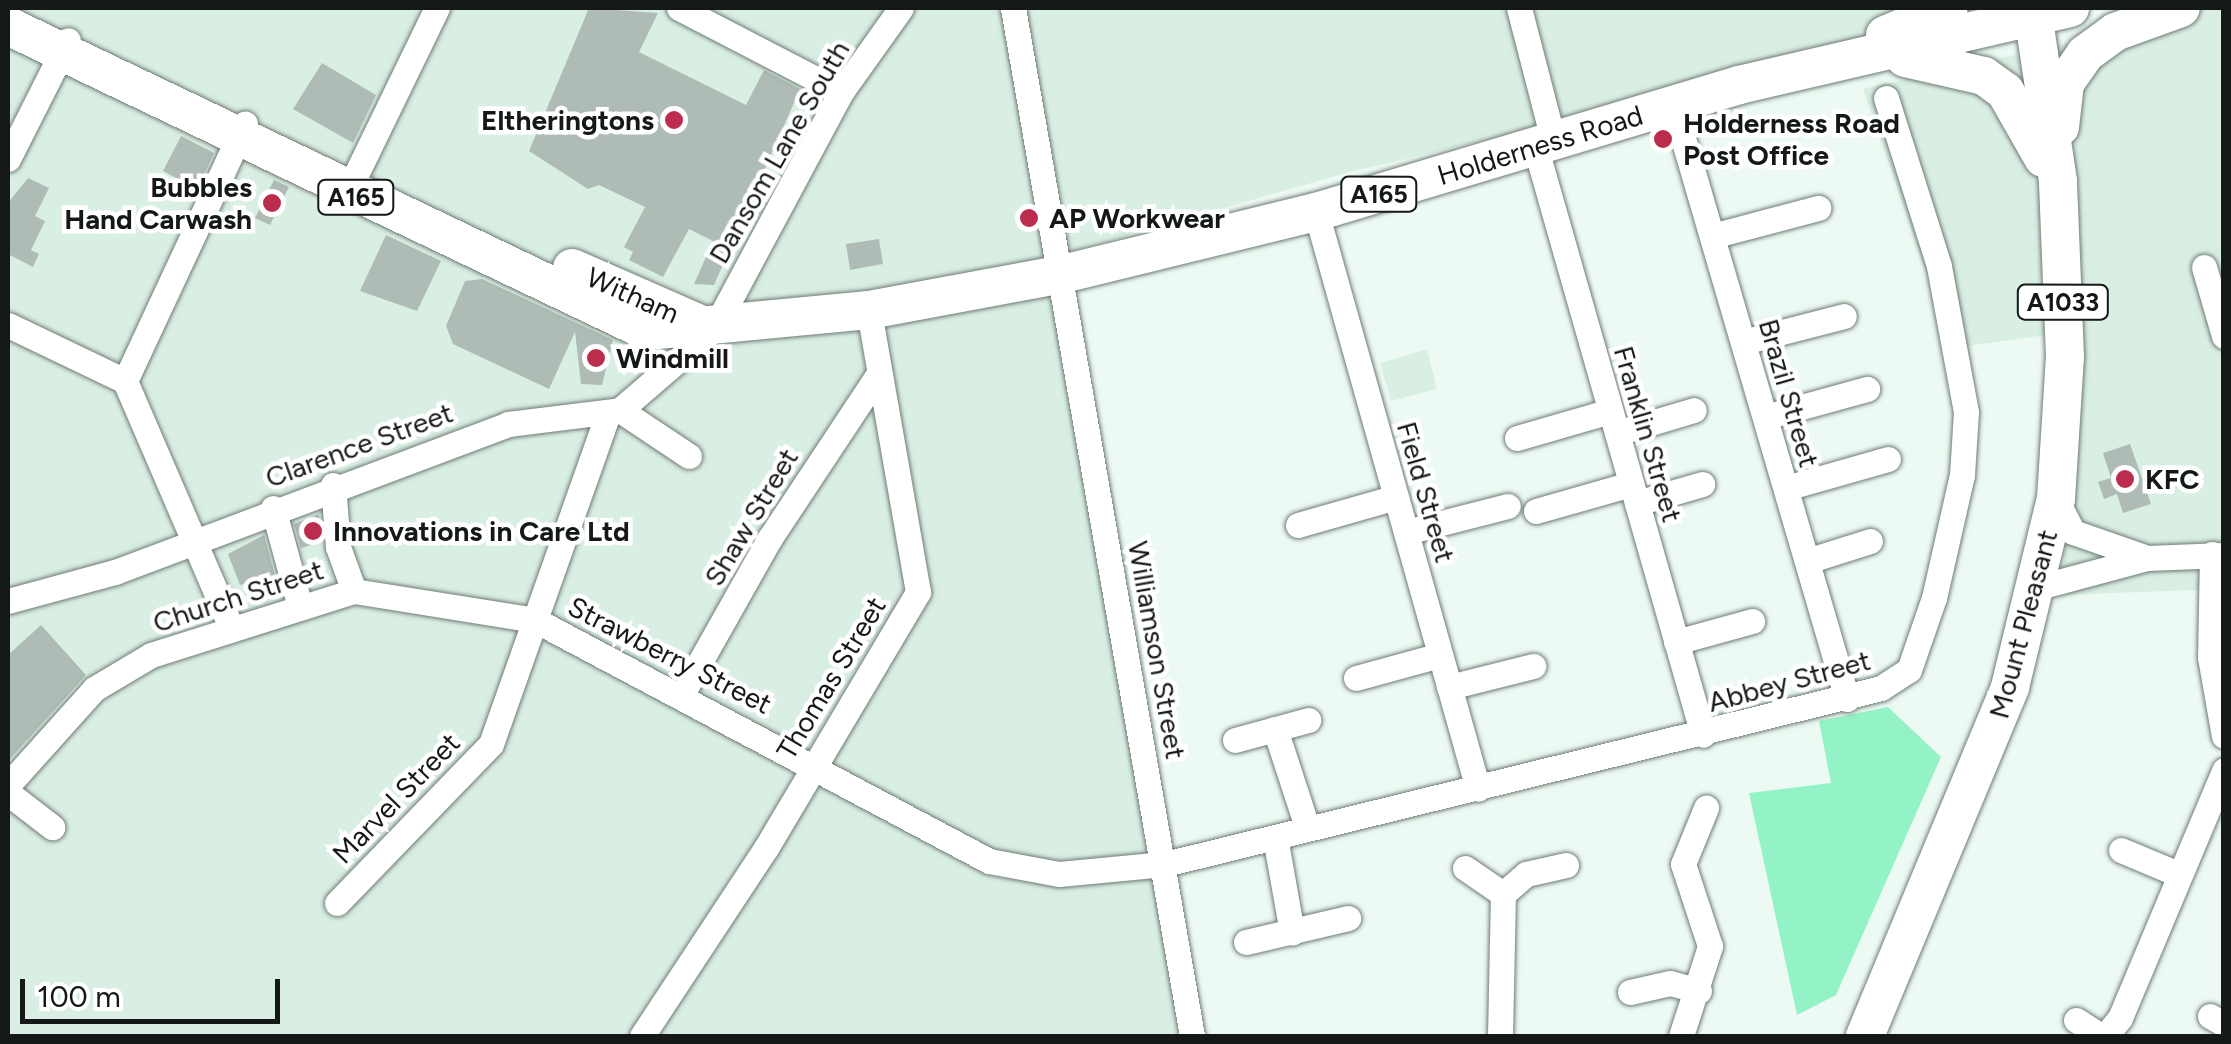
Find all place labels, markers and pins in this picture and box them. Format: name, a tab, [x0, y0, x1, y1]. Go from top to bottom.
place label: Eltheringtons	[481, 103, 654, 137]
place label: Holderness Road Post Office	[1683, 106, 1900, 172]
marker: Eltheringtons	[663, 109, 685, 131]
marker: Holderness Road Post Office	[1652, 128, 1674, 150]
place label: Bubbles Hand Carwash	[64, 170, 252, 236]
marker: Bubbles Hand Carwash	[261, 192, 283, 214]
place label: AP Workwear	[1049, 201, 1225, 235]
marker: AP Workwear	[1018, 207, 1040, 229]
place label: Windmill	[616, 341, 729, 375]
marker: Windmill	[585, 347, 607, 369]
place label: KFC	[2145, 462, 2199, 496]
marker: KFC	[2114, 468, 2136, 490]
place label: Innovations in Care Ltd	[333, 514, 630, 548]
marker: Innovations in Care Ltd	[302, 520, 324, 542]

